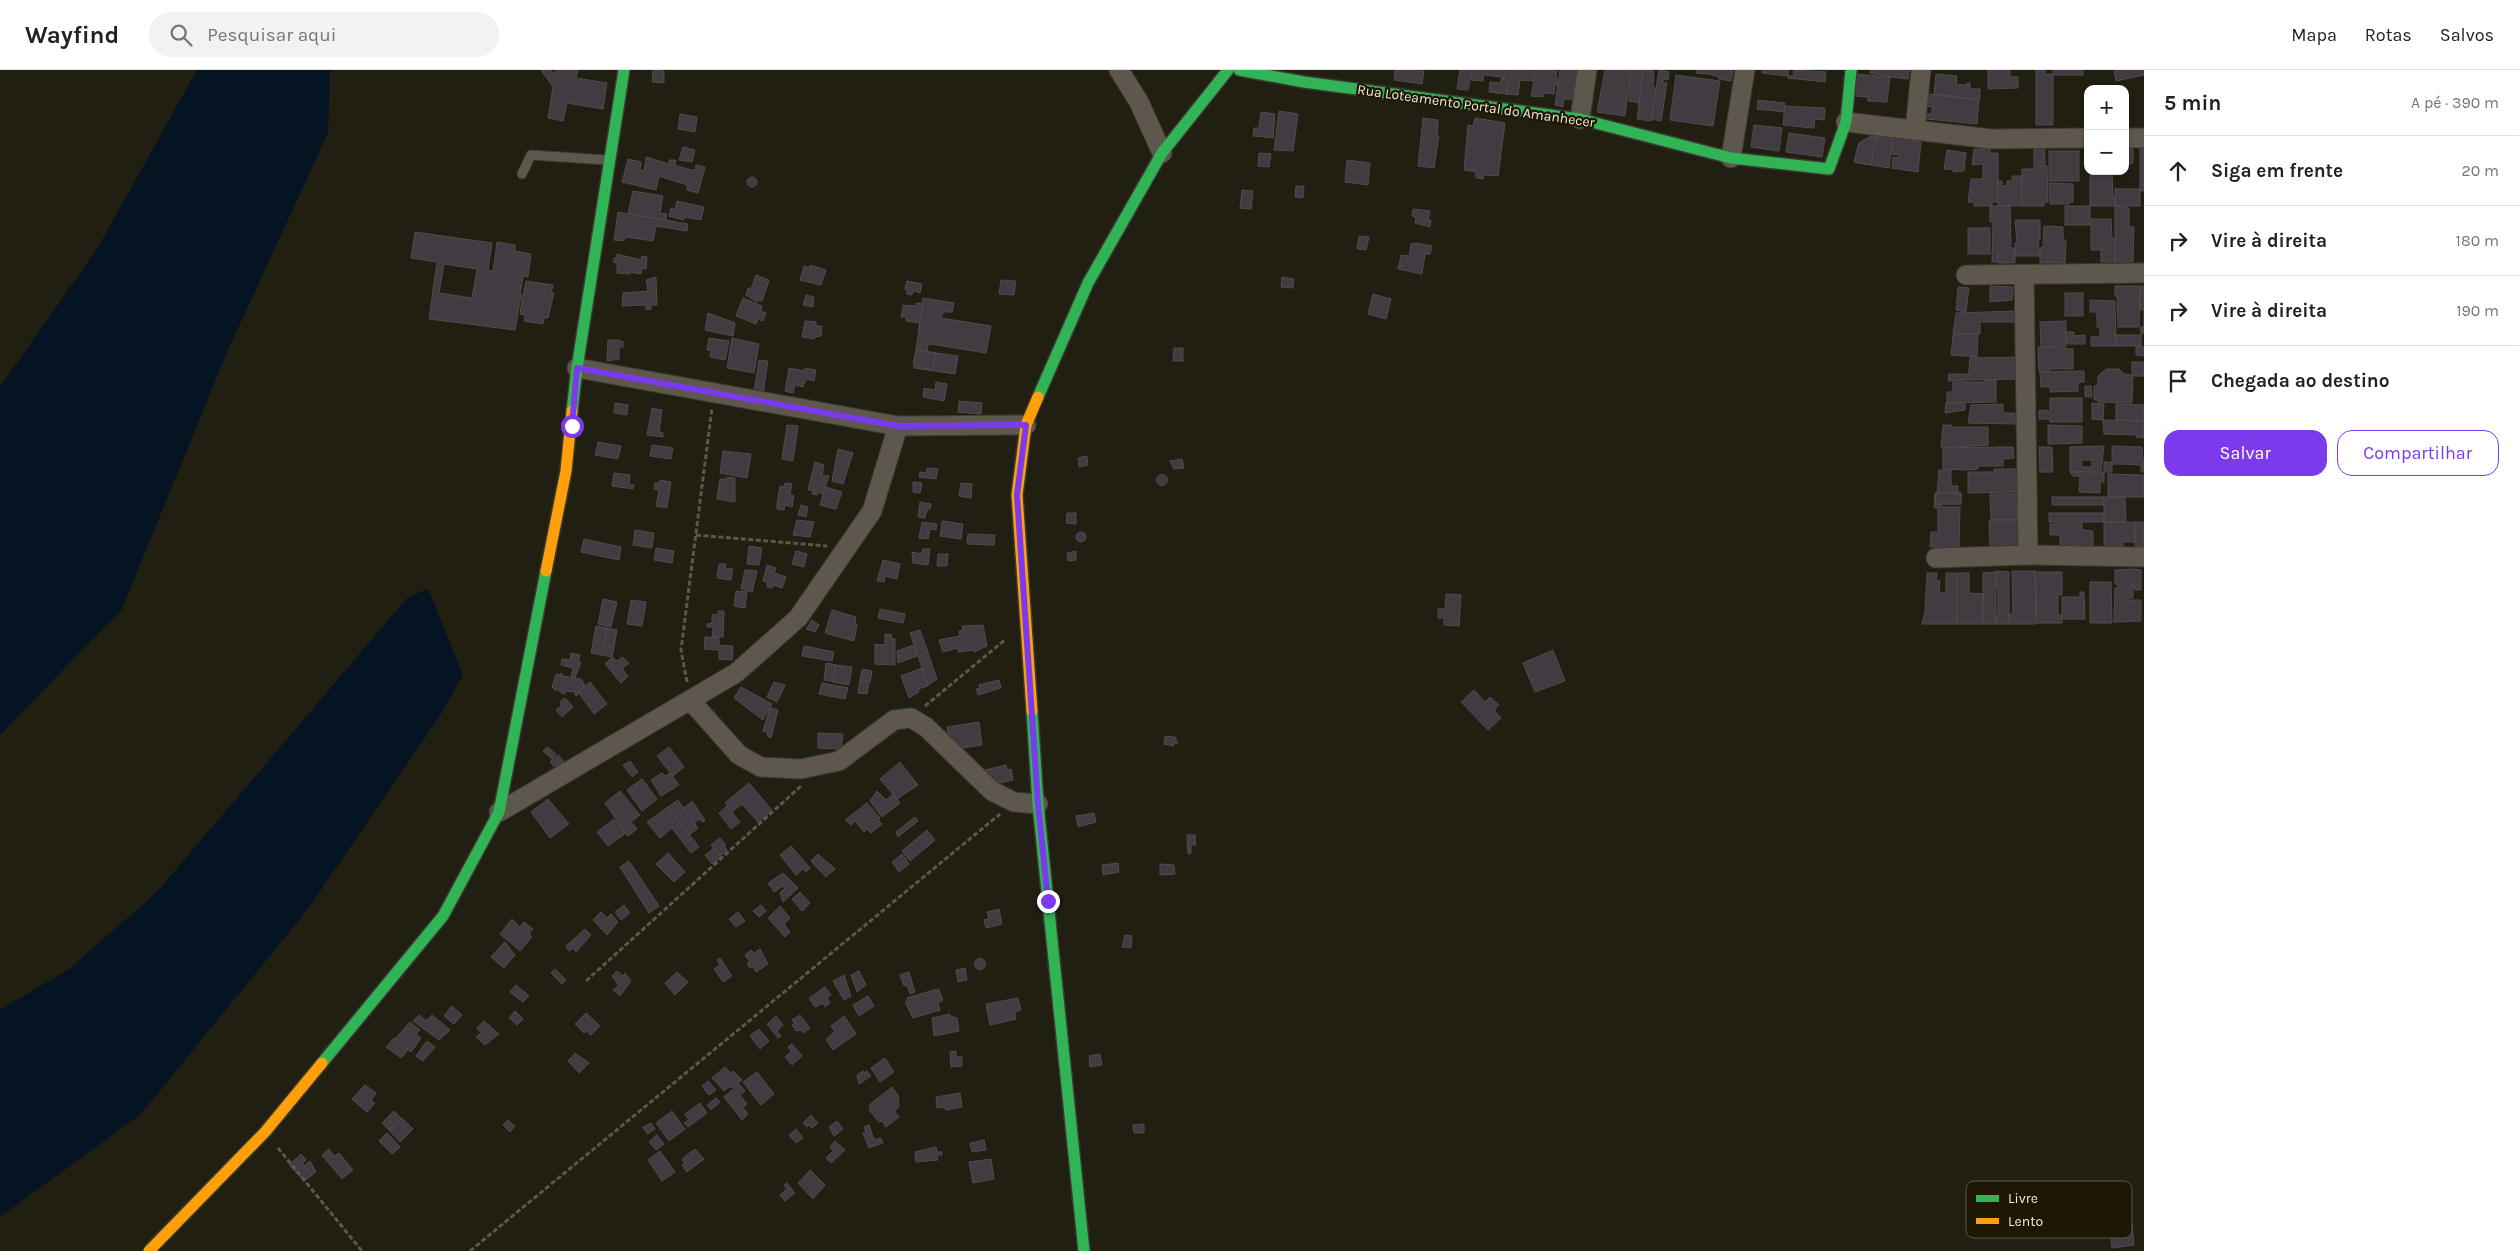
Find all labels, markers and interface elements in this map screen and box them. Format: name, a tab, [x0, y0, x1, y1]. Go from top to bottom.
search box	[149, 12, 499, 57]
text: Wayfind	[25, 21, 119, 49]
icon: search	[167, 21, 195, 49]
text: Pesquisar aqui	[207, 24, 336, 46]
text: Mapa	[2291, 24, 2337, 46]
text: Rotas	[2365, 24, 2412, 46]
text: Salvos	[2440, 24, 2494, 46]
street label: Rua Loteamento Portal do Amanhecer	[1356, 81, 1597, 131]
map controls	[2084, 85, 2129, 175]
button: +	[2084, 85, 2129, 130]
text: 5 min	[2164, 91, 2221, 115]
text: A pé · 390 m	[2411, 93, 2499, 112]
button: −	[2084, 130, 2129, 175]
icon: ahead	[2164, 157, 2192, 185]
text: Siga em frente	[2211, 160, 2343, 182]
text: 20 m	[2461, 161, 2499, 180]
icon: right	[2164, 227, 2192, 255]
text: Vire à direita	[2211, 230, 2327, 252]
text: 180 m	[2456, 231, 2499, 250]
icon: right	[2164, 297, 2192, 325]
text: Vire à direita	[2211, 300, 2327, 322]
text: 190 m	[2456, 301, 2499, 320]
icon: arrive	[2164, 367, 2192, 395]
text: Chegada ao destino	[2211, 370, 2389, 392]
route start	[561, 415, 584, 438]
button: Salvar	[2164, 430, 2327, 476]
button: Compartilhar	[2337, 430, 2499, 476]
route end	[1037, 890, 1060, 913]
legend	[1966, 1181, 2132, 1238]
text: Livre	[2008, 1190, 2038, 1207]
text: Lento	[2008, 1213, 2043, 1230]

